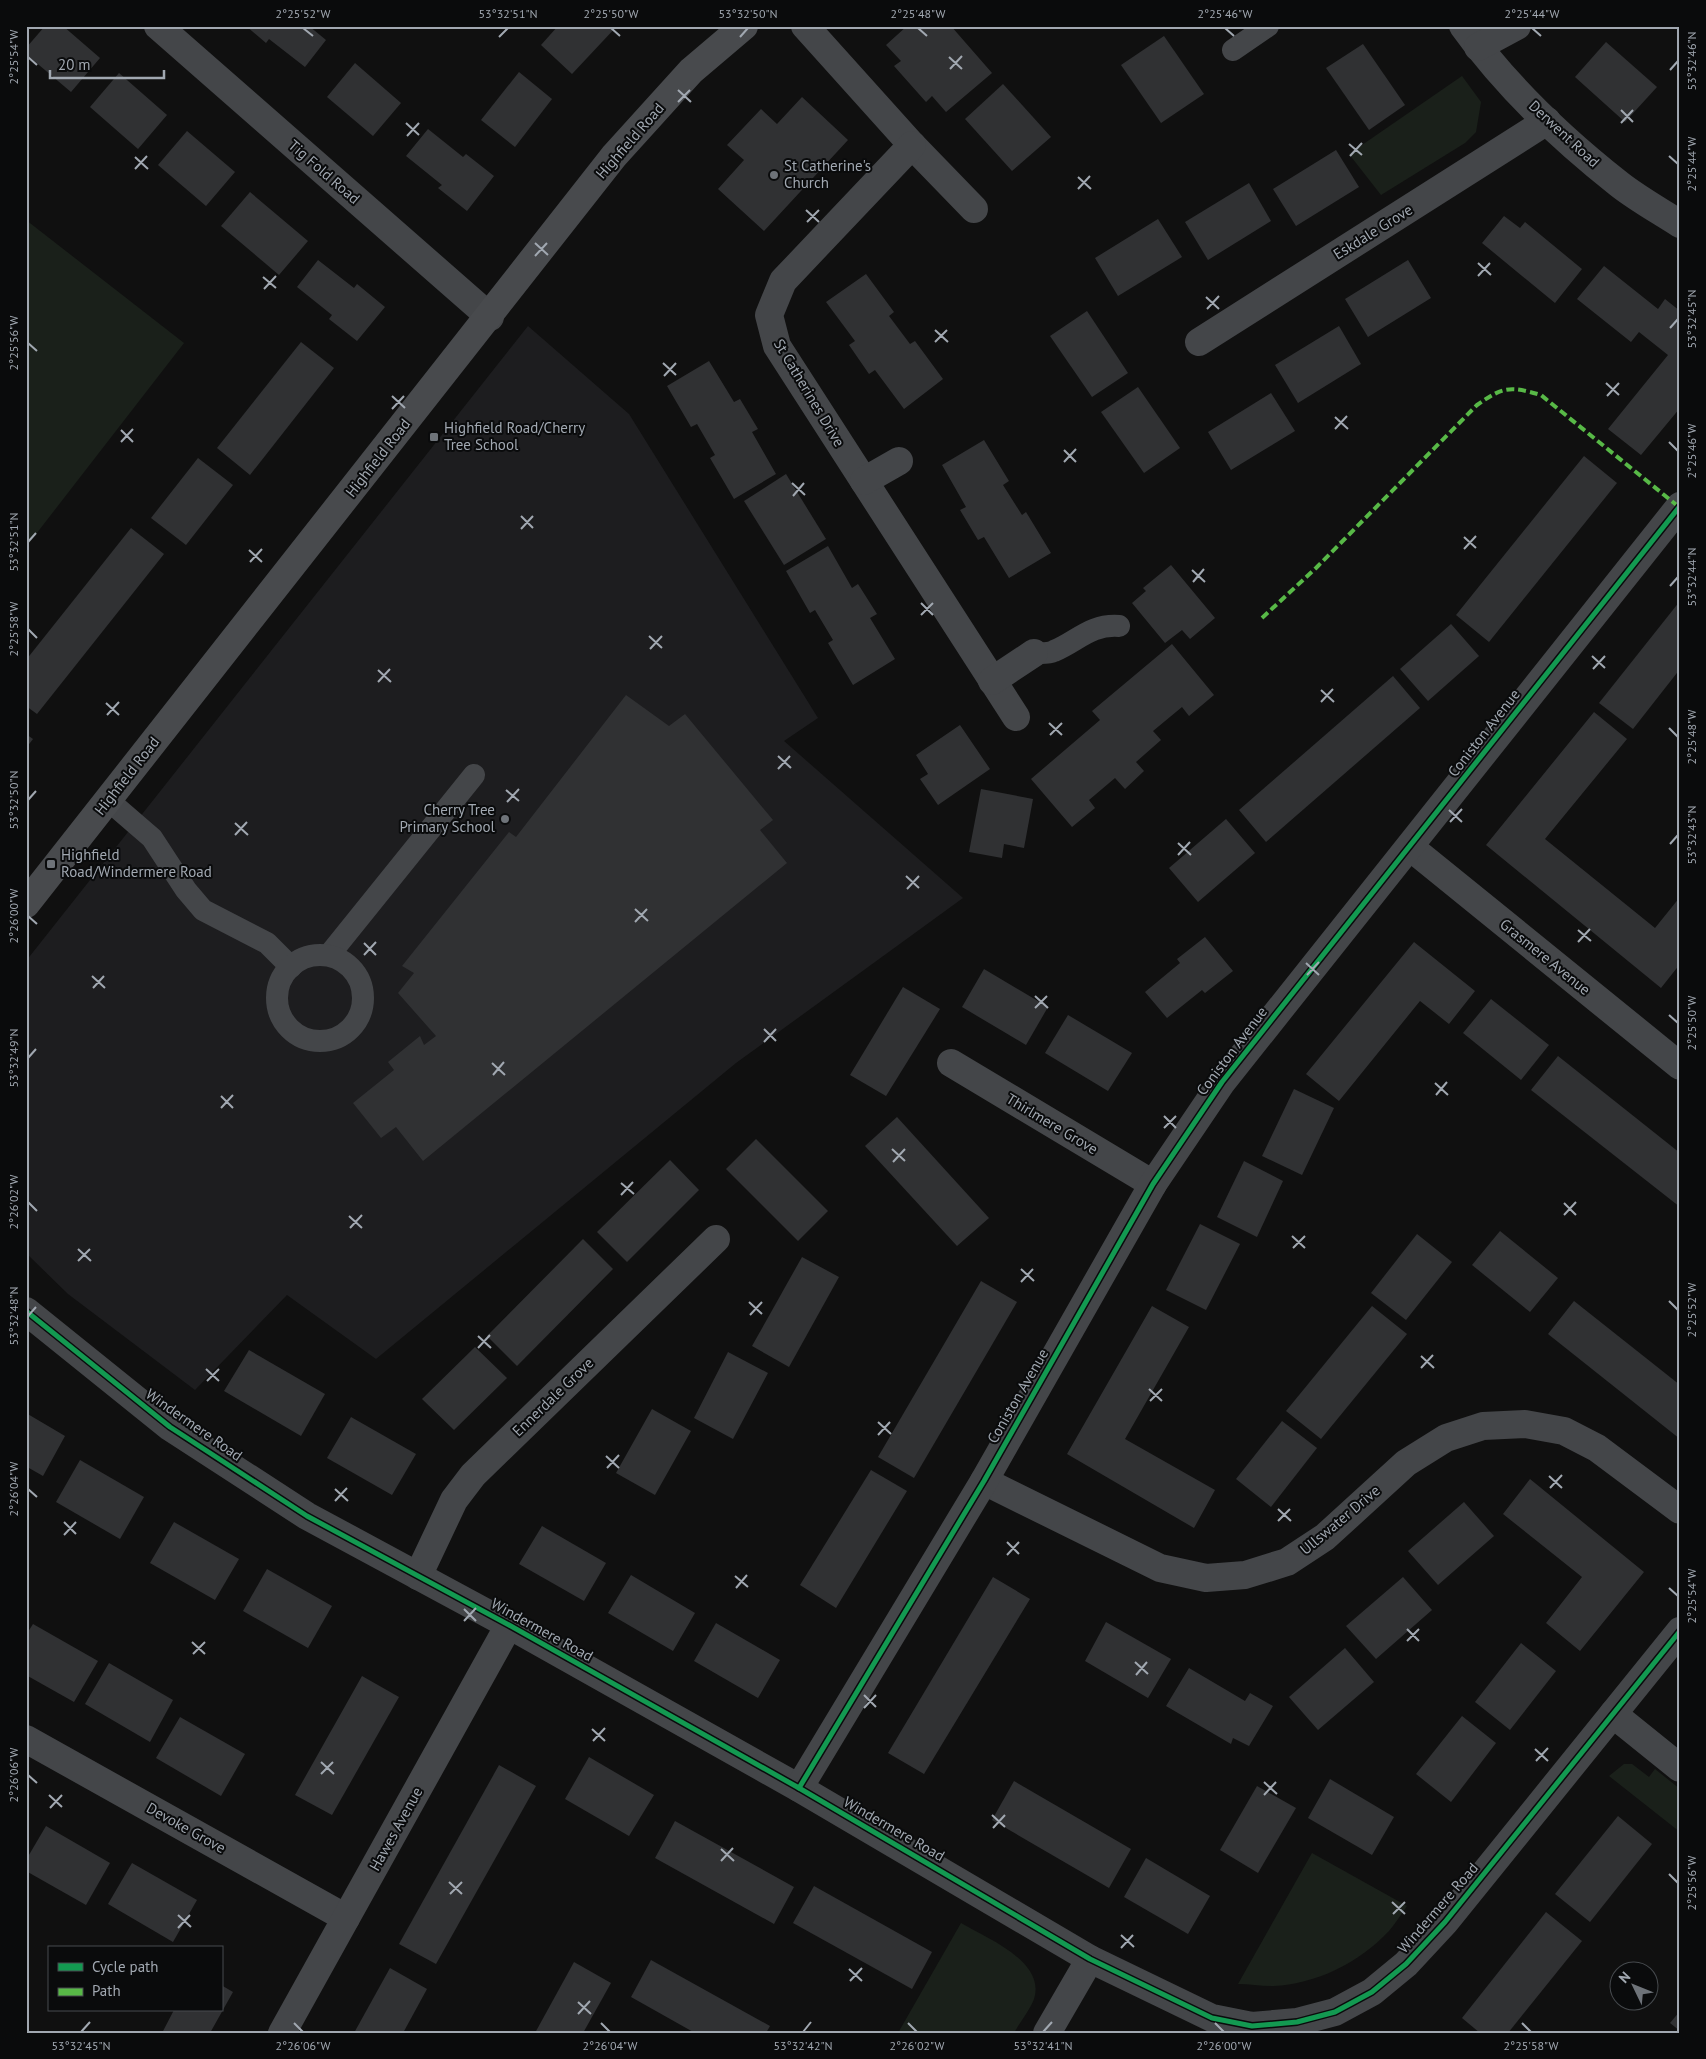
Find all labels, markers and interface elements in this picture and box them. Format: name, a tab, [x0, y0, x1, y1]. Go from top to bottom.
text: 2°25'52"W	[276, 6, 330, 21]
text: 53°32'51"N	[478, 6, 538, 21]
text: 2°25'50"W	[584, 6, 638, 21]
text: 53°32'50"N	[718, 6, 778, 21]
text: 2°25'48"W	[891, 6, 945, 21]
text: 2°25'46"W	[1198, 6, 1252, 21]
text: 2°25'44"W	[1505, 6, 1559, 21]
text: 2°25'54"W	[6, 30, 21, 84]
text: 53°32'46"N	[1684, 31, 1699, 91]
scale bar	[50, 48, 164, 80]
text: 20 m	[58, 55, 91, 74]
street label: Derwent Road	[1525, 96, 1604, 171]
street label: Highfield Road	[592, 99, 668, 182]
street label: Tig Fold Road	[285, 135, 364, 208]
text: 2°25'44"W	[1684, 137, 1699, 191]
place label: St Catherine's Church	[784, 156, 871, 192]
marker: St Catherine's Church	[768, 169, 780, 181]
street label: Eskdale Grove	[1330, 200, 1416, 263]
text: 53°32'45"N	[1684, 289, 1699, 349]
text: 2°25'56"W	[6, 316, 21, 370]
street label: St Catherines Drive	[770, 335, 849, 450]
street label: Highfield Road	[341, 415, 414, 501]
place label: Highfield Road/Cherry Tree School	[444, 418, 585, 454]
text: 2°25'46"W	[1684, 424, 1699, 478]
marker: Highfield Road/Cherry Tree School	[428, 431, 440, 443]
text: 53°32'51"N	[6, 512, 21, 572]
text: 53°32'44"N	[1684, 547, 1699, 607]
text: 2°25'58"W	[6, 602, 21, 656]
street label: Coniston Avenue	[1443, 685, 1524, 780]
text: 2°25'48"W	[1684, 710, 1699, 764]
street label: Highfield Road	[90, 733, 163, 819]
text: 53°32'50"N	[6, 770, 21, 830]
place label: Cherry Tree Primary School	[399, 800, 496, 836]
text: 53°32'43"N	[1684, 805, 1699, 865]
marker: Cherry Tree Primary School	[499, 813, 511, 825]
place label: Highfield Road/Windermere Road	[61, 845, 212, 881]
marker: Highfield Road/Windermere Road	[45, 858, 57, 870]
text: 2°26'00"W	[6, 889, 21, 943]
street label: Grasmere Avenue	[1496, 914, 1594, 999]
text: 2°25'50"W	[1684, 996, 1699, 1050]
street label: Coniston Avenue	[1192, 1003, 1271, 1099]
text: 53°32'49"N	[6, 1028, 21, 1088]
street label: Thirlmere Grove	[1003, 1089, 1101, 1158]
text: 2°26'02"W	[6, 1175, 21, 1229]
text: 2°25'52"W	[1684, 1283, 1699, 1337]
text: 53°32'48"N	[6, 1286, 21, 1346]
street label: Coniston Avenue	[983, 1345, 1052, 1446]
street label: Ennerdale Grove	[508, 1353, 597, 1440]
street label: Windermere Road	[142, 1384, 246, 1465]
text: 2°26'04"W	[6, 1462, 21, 1516]
street label: Ullswater Drive	[1296, 1481, 1384, 1559]
text: 2°25'54"W	[1684, 1569, 1699, 1623]
street label: Windermere Road	[488, 1594, 597, 1665]
text: 2°26'06"W	[6, 1748, 21, 1802]
street label: Hawes Avenue	[365, 1784, 426, 1874]
street label: Windermere Road	[840, 1792, 948, 1865]
street label: Devoke Grove	[143, 1798, 229, 1857]
text: 2°25'56"W	[1684, 1856, 1699, 1910]
street label: Windermere Road	[1393, 1859, 1482, 1957]
legend	[48, 1946, 222, 2012]
text: Cycle path	[92, 1957, 158, 1976]
north arrow	[1608, 1962, 1658, 2012]
text: N	[1615, 1968, 1634, 1987]
text: Path	[92, 1981, 121, 2000]
text: 53°32'45"N	[51, 2038, 111, 2053]
text: 2°26'06"W	[276, 2038, 330, 2053]
text: 2°26'04"W	[583, 2038, 637, 2053]
text: 53°32'42"N	[773, 2038, 833, 2053]
text: 2°26'02"W	[890, 2038, 944, 2053]
text: 53°32'41"N	[1013, 2038, 1073, 2053]
text: 2°26'00"W	[1197, 2038, 1251, 2053]
text: 2°25'58"W	[1504, 2038, 1558, 2053]

